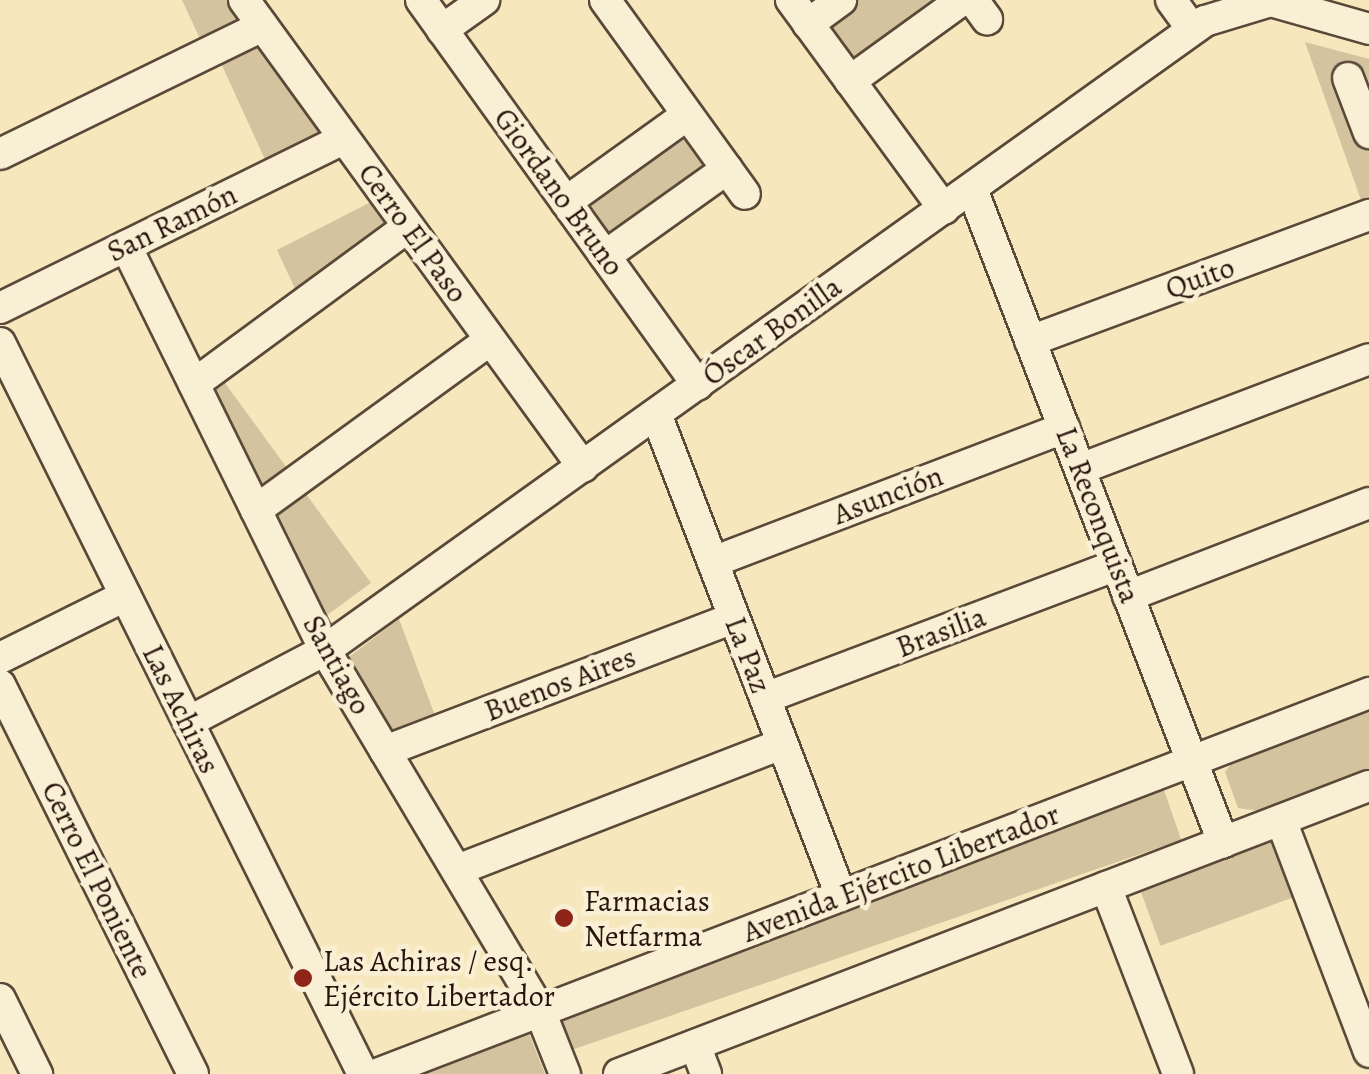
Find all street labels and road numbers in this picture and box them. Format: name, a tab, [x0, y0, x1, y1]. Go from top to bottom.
street label: Giordano Bruno	[486, 101, 632, 283]
street label: Cerro El Paso	[351, 156, 475, 310]
street label: San Ramón	[101, 176, 243, 270]
street label: Quito	[1161, 249, 1239, 307]
street label: Óscar Bonilla	[696, 269, 848, 393]
street label: La Reconquista	[1048, 422, 1148, 608]
street label: Asunción	[828, 458, 948, 532]
street label: Brasilia	[891, 599, 991, 665]
street label: Santiago	[295, 609, 379, 721]
street label: La Paz	[717, 612, 779, 698]
street label: Las Achiras	[134, 639, 228, 779]
street label: Buenos Aires	[479, 639, 641, 729]
street label: Cerro El Poniente	[34, 776, 160, 984]
street label: Avenida Ejército Libertador	[738, 796, 1064, 950]

